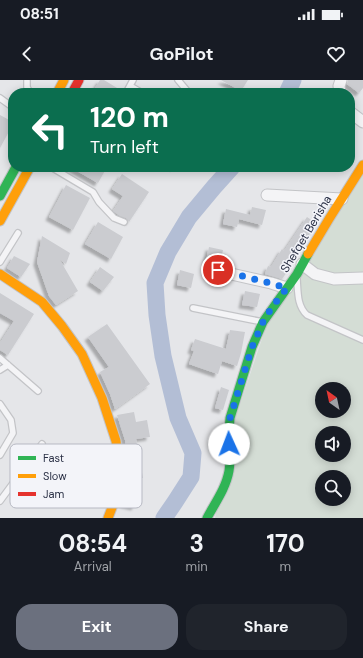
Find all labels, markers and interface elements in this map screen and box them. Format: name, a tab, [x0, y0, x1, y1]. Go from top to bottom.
text: 08:51	[20, 4, 59, 24]
text: GoPilot	[149, 42, 214, 66]
icon: back	[16, 43, 38, 65]
icon: heart	[325, 43, 347, 65]
text: 120 m	[90, 99, 169, 136]
icon: left	[24, 104, 76, 156]
text: Turn left	[90, 135, 159, 159]
street label: Shefqet Berisha	[277, 192, 335, 276]
pin	[201, 253, 235, 287]
icon: arrive	[207, 259, 229, 281]
north arrow	[315, 382, 351, 418]
map controls	[315, 382, 351, 506]
position arrow	[208, 423, 250, 465]
button: sound	[315, 426, 351, 462]
legend	[10, 444, 142, 508]
text: Fast	[43, 451, 64, 465]
text: Slow	[43, 469, 67, 483]
button: search	[315, 470, 351, 506]
text: Jam	[43, 487, 64, 501]
text: 08:54	[58, 528, 127, 559]
text: 3	[189, 528, 204, 559]
text: 170	[266, 528, 305, 559]
text: Arrival	[74, 558, 112, 575]
text: min	[186, 558, 208, 575]
text: m	[280, 558, 291, 575]
button: Exit	[16, 604, 178, 650]
button: Share	[186, 604, 347, 650]

